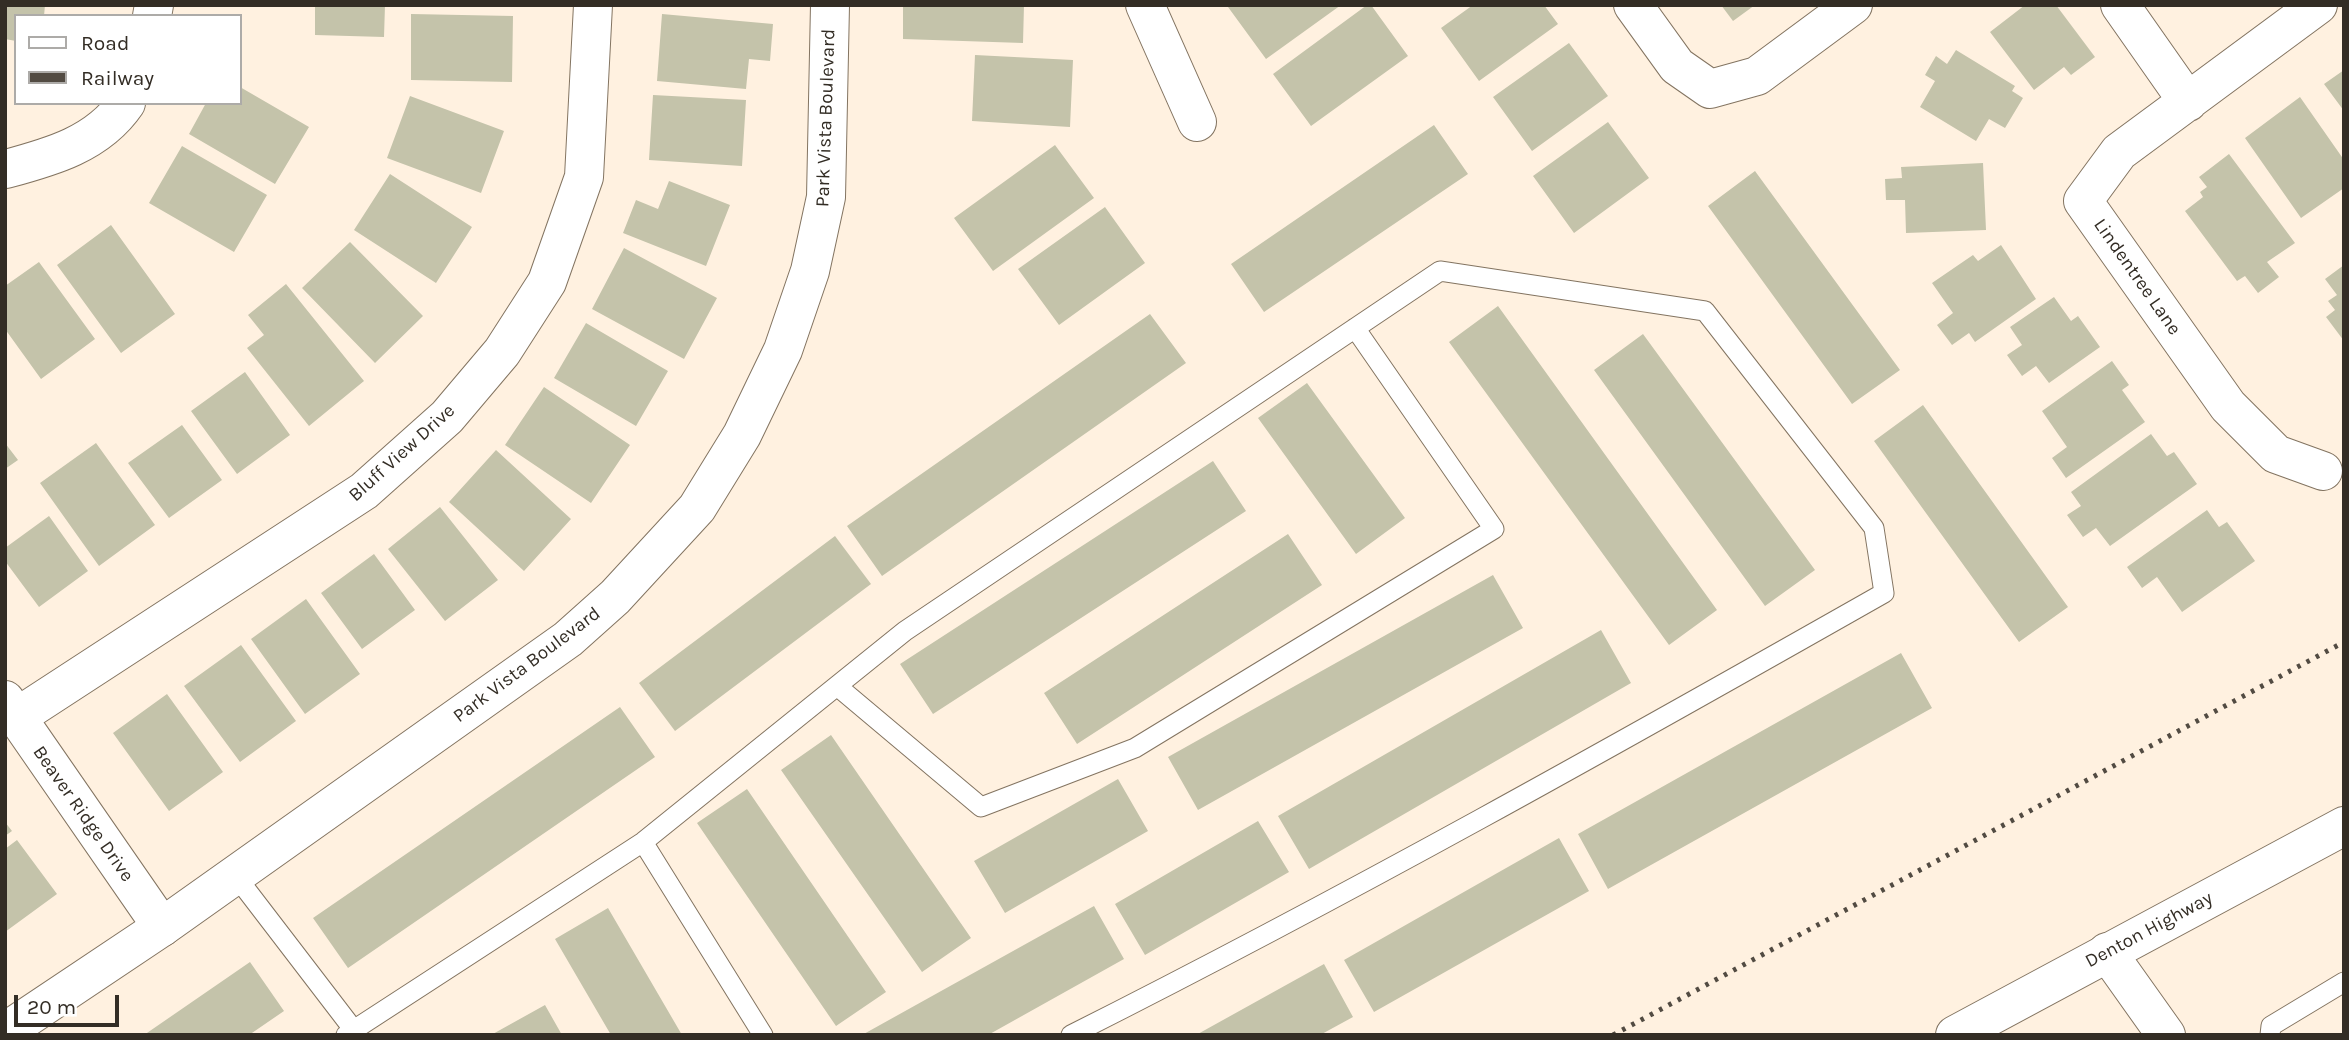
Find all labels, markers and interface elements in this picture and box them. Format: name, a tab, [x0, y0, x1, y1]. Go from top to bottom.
legend	[14, 14, 242, 105]
street label: Park Vista Boulevard	[811, 28, 841, 208]
text: Road	[81, 31, 129, 55]
text: Railway	[81, 66, 154, 90]
street label: Lindentree Lane	[2088, 214, 2186, 340]
street label: Bluff View Drive	[344, 399, 460, 507]
street label: Park Vista Boulevard	[449, 602, 605, 728]
street label: Beaver Ridge Drive	[28, 742, 138, 886]
street label: Denton Highway	[2081, 887, 2217, 973]
scale bar	[18, 981, 122, 1025]
text: 20 m	[27, 995, 76, 1019]

